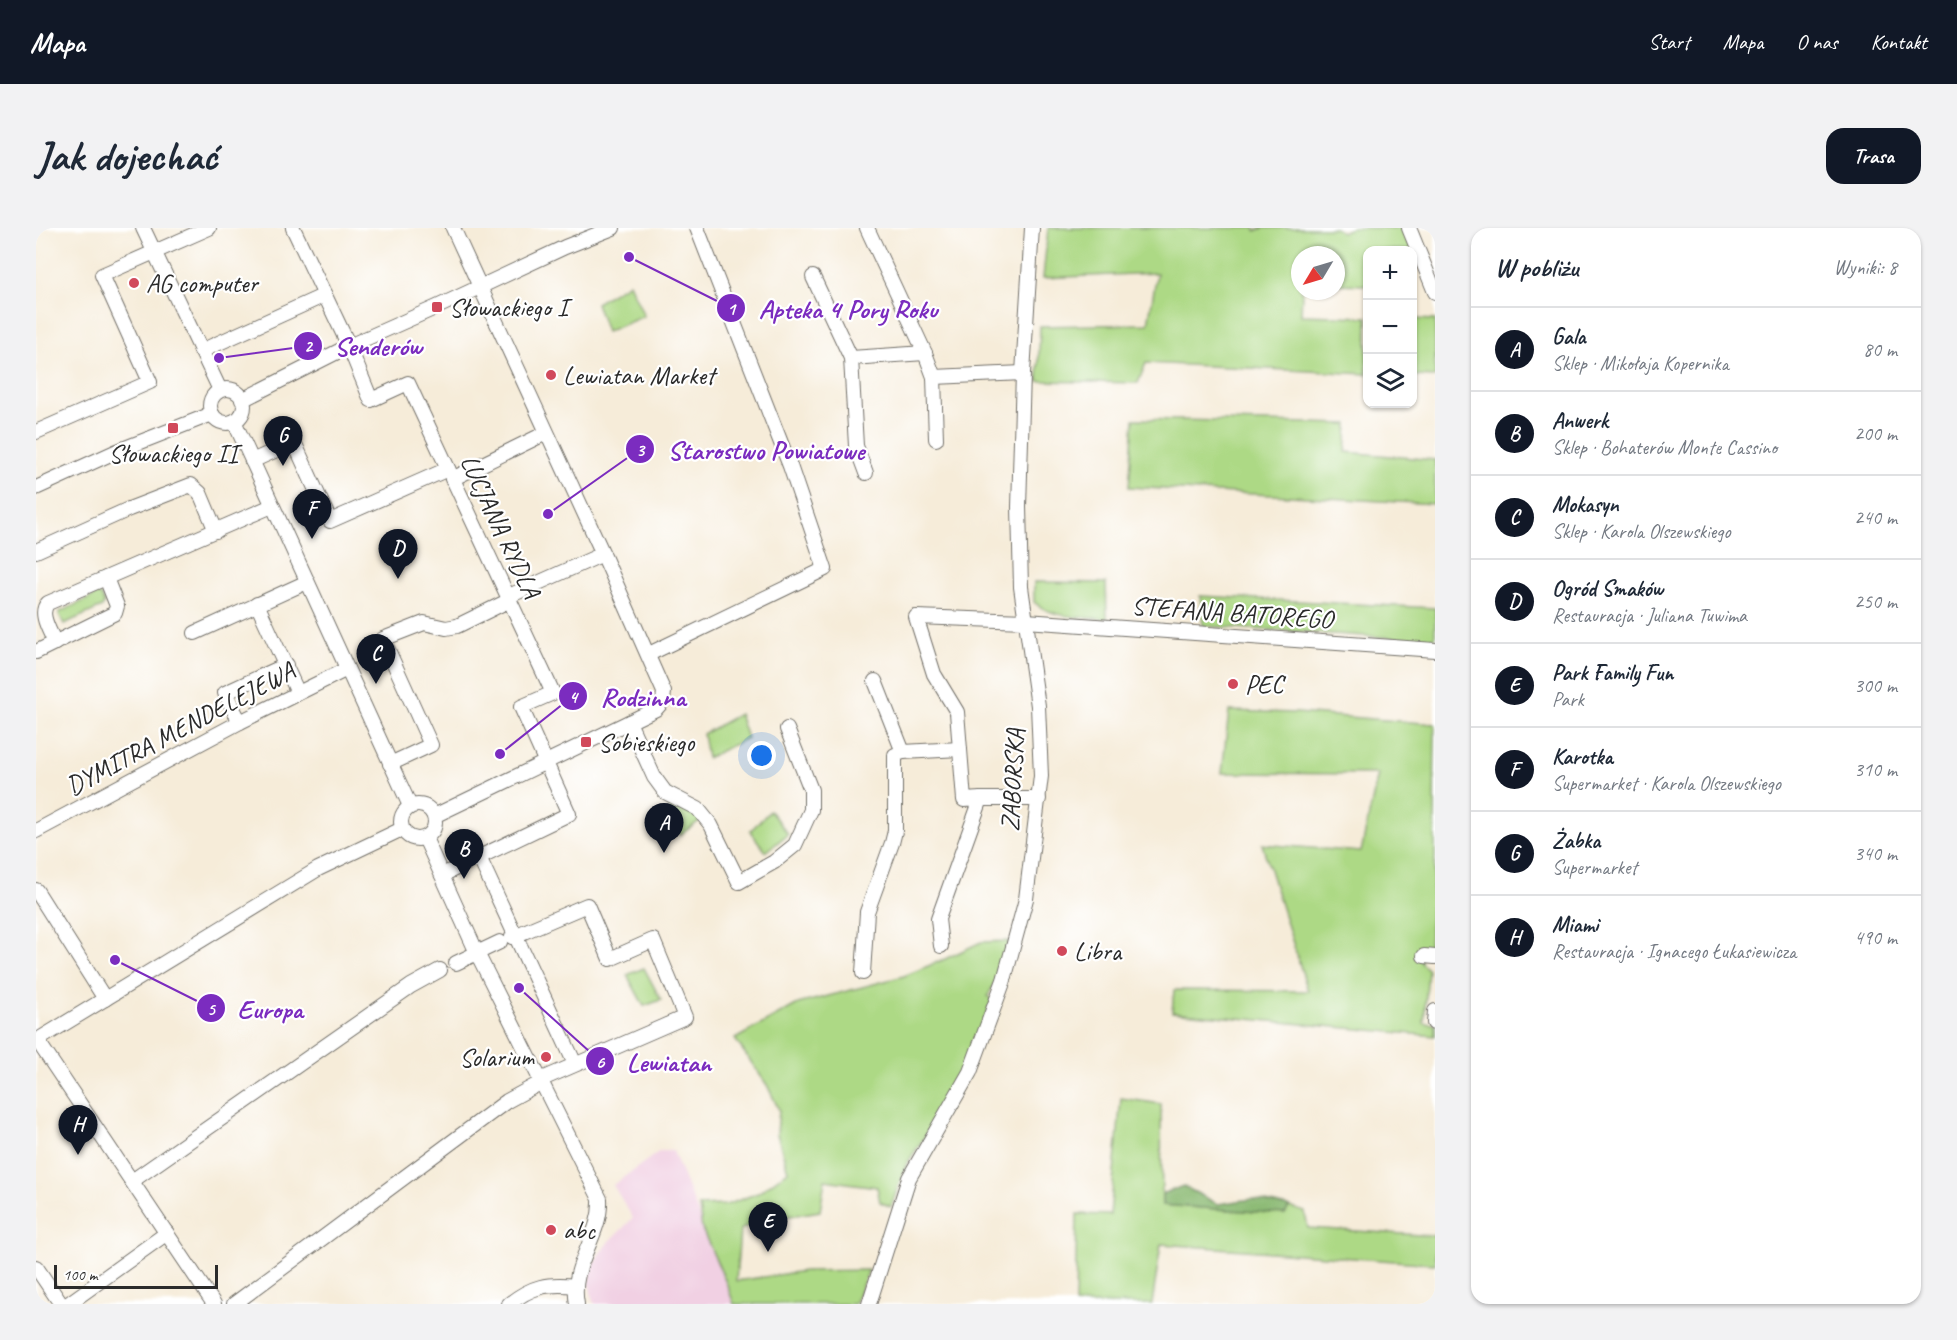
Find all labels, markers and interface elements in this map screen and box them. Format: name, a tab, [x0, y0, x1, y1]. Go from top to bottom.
text: Mapa	[30, 25, 85, 60]
text: Start	[1649, 29, 1690, 55]
text: Mapa	[1723, 29, 1763, 55]
text: O nas	[1796, 29, 1838, 55]
text: Kontakt	[1871, 29, 1927, 55]
button: Trasa	[1826, 128, 1921, 184]
text: Jak dojechać	[36, 130, 217, 183]
north arrow	[1291, 246, 1345, 300]
map controls	[1363, 246, 1417, 408]
button: +	[1363, 246, 1417, 300]
text: W pobliżu	[1495, 251, 1578, 284]
text: Wyniki: 8	[1834, 255, 1897, 280]
place label: AG computer	[146, 267, 260, 300]
marker: AG computer	[127, 276, 141, 290]
callout: Apteka 4 Pory Roku	[716, 286, 950, 331]
place label: Słowackiego I	[449, 291, 573, 324]
text: Apteka 4 Pory Roku	[759, 292, 939, 326]
text: 1	[727, 298, 737, 320]
marker: Słowackiego I	[430, 300, 444, 314]
button: −	[1363, 300, 1417, 354]
callout: Senderów	[293, 323, 434, 368]
text: Gala	[1552, 323, 1586, 351]
text: Senderów	[334, 329, 425, 363]
text: 2	[304, 335, 314, 357]
text: A	[1509, 337, 1520, 362]
text: 80 m	[1863, 337, 1897, 362]
text: Sklep · Mikołaja Kopernika	[1552, 351, 1729, 376]
button: layers	[1363, 354, 1417, 408]
place label: Lewiatan Market	[563, 359, 718, 392]
marker: Lewiatan Market	[544, 368, 558, 382]
text: Anwerk	[1552, 407, 1608, 435]
pin: G	[264, 416, 302, 466]
marker: Słowackiego II	[166, 421, 180, 435]
text: B	[1509, 421, 1520, 446]
text: 200 m	[1854, 421, 1897, 446]
callout: Starostwo Powiatowe	[625, 427, 876, 472]
text: Starostwo Powiatowe	[668, 433, 866, 467]
text: Sklep · Bohaterów Monte Cassino	[1552, 435, 1777, 460]
place label: Słowackiego II	[108, 437, 243, 470]
text: 3	[636, 439, 646, 461]
street label: LUCJANA RYDLA	[453, 449, 549, 605]
pin: F	[292, 490, 332, 539]
text: Mokasyn	[1552, 491, 1619, 519]
text: C	[1510, 505, 1519, 530]
text: 240 m	[1854, 505, 1897, 530]
text: Sklep · Karola Olszewskiego	[1552, 519, 1730, 544]
pin: D	[378, 530, 418, 579]
text: Ogród Smaków	[1552, 575, 1663, 603]
street label: STEFANA BATOREGO	[1130, 589, 1337, 636]
text: D	[1509, 589, 1520, 614]
text: 250 m	[1854, 589, 1897, 614]
text: Restauracja · Juliana Tuwima	[1552, 603, 1747, 628]
pin: C	[356, 634, 396, 684]
street label: DYMITRA MENDELEJEWA	[60, 653, 302, 803]
text: Park Family Fun	[1552, 659, 1673, 687]
place label: PEC	[1245, 668, 1287, 701]
text: E	[1509, 673, 1520, 698]
text: 300 m	[1854, 673, 1897, 698]
callout: Rodzinna	[558, 674, 697, 719]
marker: PEC	[1226, 677, 1240, 691]
text: Rodzinna	[601, 680, 688, 714]
text: 4	[569, 686, 579, 708]
text: Park	[1552, 687, 1584, 712]
place label: Sobieskiego	[598, 726, 696, 759]
street label: ZABORSKA	[993, 727, 1032, 832]
marker: Sobieskiego	[579, 735, 593, 749]
your location	[747, 741, 776, 770]
text: Karotka	[1552, 743, 1613, 771]
text: F	[1510, 757, 1519, 782]
text: 310 m	[1854, 757, 1897, 782]
text: Supermarket · Karola Olszewskiego	[1552, 771, 1781, 796]
pin: A	[644, 804, 684, 853]
text: Żabka	[1552, 827, 1600, 855]
pin: B	[444, 830, 484, 879]
text: G	[1510, 841, 1519, 866]
text: 340 m	[1854, 841, 1897, 866]
text: Supermarket	[1552, 855, 1637, 880]
text: Miami	[1552, 911, 1598, 939]
text: H	[1509, 925, 1520, 950]
text: 490 m	[1854, 925, 1897, 950]
place label: Libra	[1074, 935, 1123, 968]
text: Restauracja · Ignacego Łukasiewicza	[1552, 939, 1796, 964]
marker: Libra	[1055, 944, 1069, 958]
callout: Europa	[196, 986, 315, 1031]
text: Europa	[237, 992, 305, 1026]
text: 5	[207, 998, 217, 1020]
callout: Lewiatan	[585, 1039, 723, 1084]
place label: Solarium	[459, 1041, 535, 1074]
text: Lewiatan	[627, 1045, 713, 1079]
marker: Solarium	[539, 1050, 553, 1064]
text: 6	[596, 1051, 606, 1073]
pin: H	[58, 1106, 98, 1155]
pin: E	[748, 1202, 788, 1252]
place label: abc	[563, 1214, 596, 1247]
marker: abc	[544, 1223, 558, 1237]
scale bar	[54, 1262, 218, 1290]
text: 100 m	[63, 1265, 97, 1285]

